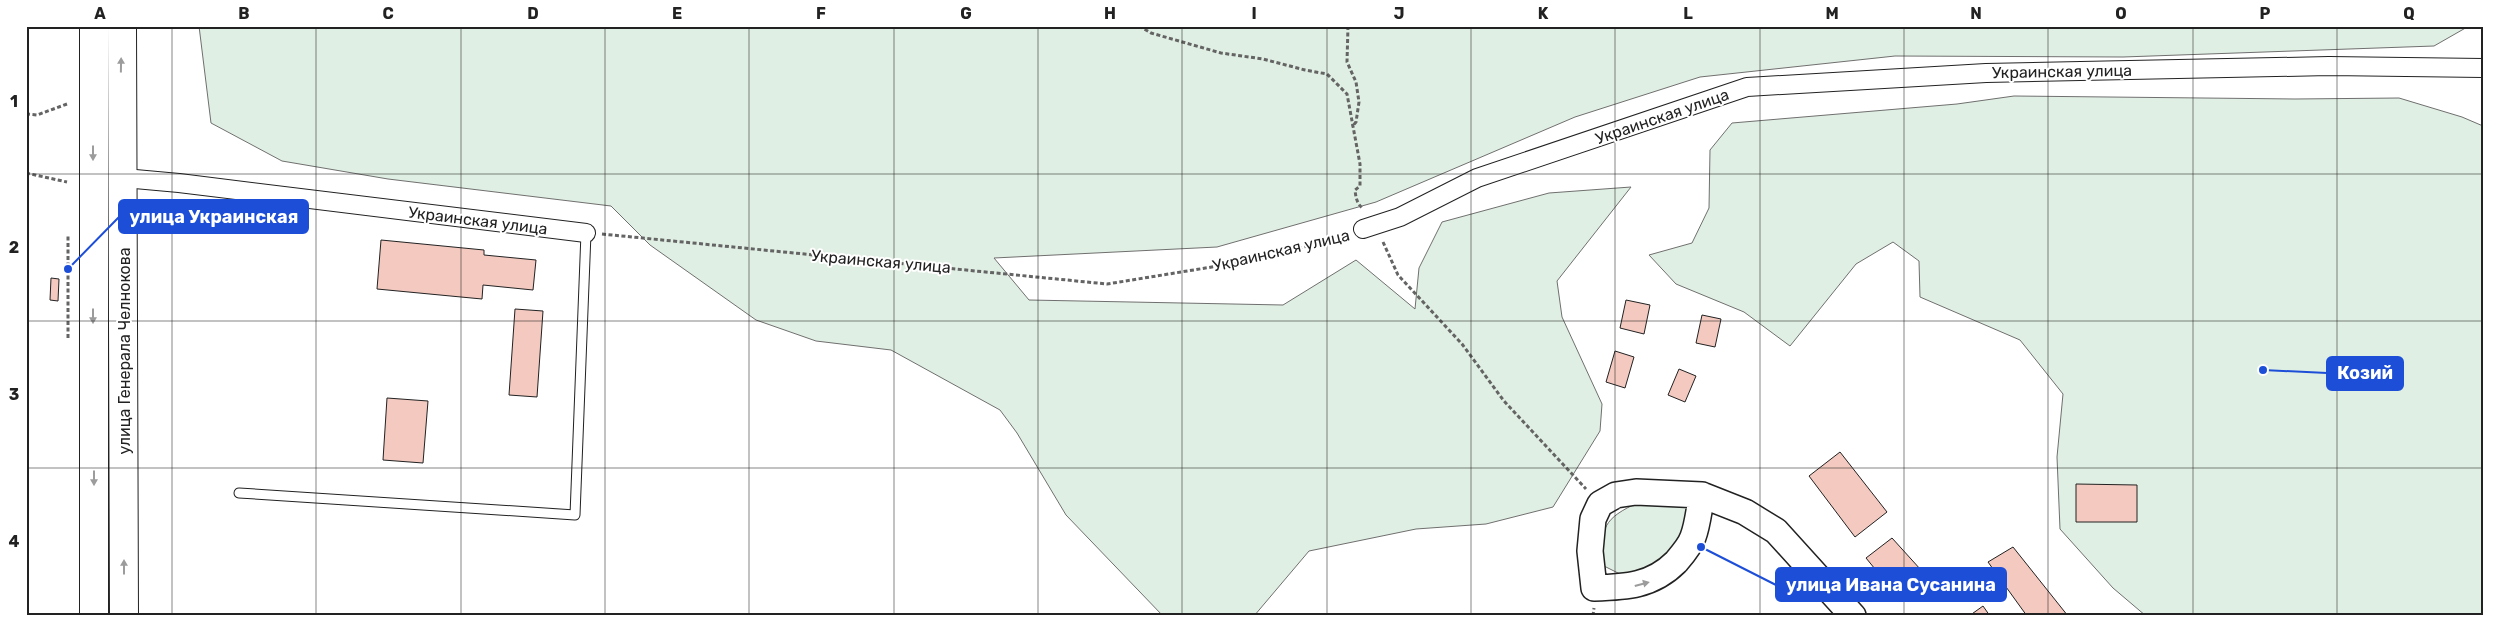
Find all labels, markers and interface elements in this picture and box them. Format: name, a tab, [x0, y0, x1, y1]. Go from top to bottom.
text: A	[94, 4, 106, 23]
text: B	[238, 4, 250, 23]
text: C	[382, 4, 394, 23]
text: D	[527, 4, 539, 23]
text: E	[672, 4, 682, 23]
text: F	[816, 4, 826, 23]
text: G	[960, 4, 972, 23]
text: H	[1104, 4, 1116, 23]
text: I	[1251, 4, 1257, 23]
text: J	[1394, 4, 1404, 23]
text: K	[1538, 4, 1549, 23]
text: L	[1683, 4, 1693, 23]
text: M	[1825, 4, 1839, 23]
text: N	[1970, 4, 1982, 23]
text: O	[2115, 4, 2127, 23]
text: P	[2260, 4, 2271, 23]
text: Q	[2403, 4, 2415, 23]
one-way arrow	[117, 57, 125, 73]
street label: Украинская улица	[1992, 61, 2132, 82]
street label: Украинская улица	[1593, 85, 1732, 148]
text: 1	[10, 92, 18, 111]
one-way arrow	[89, 145, 97, 161]
callout: улица Украинская	[119, 200, 308, 233]
street label: Украинская улица	[407, 203, 549, 238]
text: улица Украинская	[130, 206, 298, 228]
street label: Украинская улица	[1211, 225, 1352, 276]
text: 2	[9, 238, 19, 257]
street label: Украинская улица	[810, 246, 952, 277]
street label: улица Генерала Челнокова	[115, 247, 134, 455]
one-way arrow	[89, 308, 97, 324]
callout: Козий	[2327, 357, 2403, 390]
text: Козий	[2337, 362, 2393, 384]
text: 3	[9, 385, 19, 404]
one-way arrow	[90, 470, 98, 486]
text: 4	[9, 532, 20, 551]
one-way arrow	[120, 559, 128, 575]
callout: улица Ивана Сусанина	[1776, 568, 2006, 601]
text: улица Ивана Сусанина	[1786, 574, 1996, 596]
one-way arrow	[1634, 579, 1649, 587]

